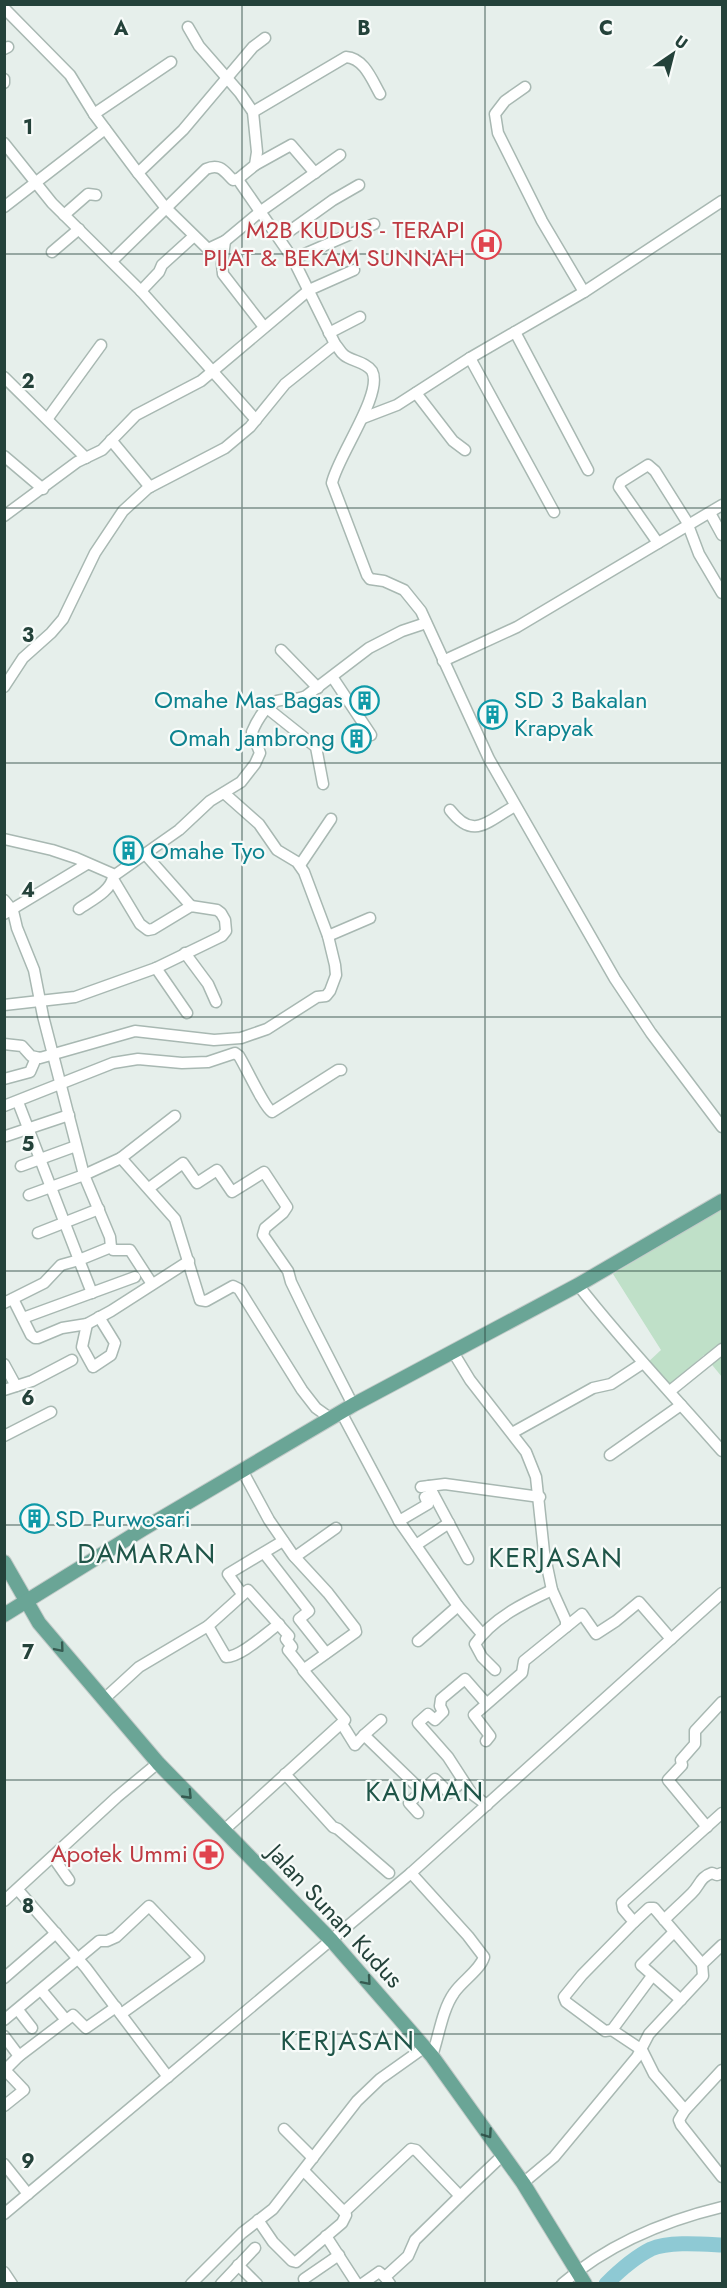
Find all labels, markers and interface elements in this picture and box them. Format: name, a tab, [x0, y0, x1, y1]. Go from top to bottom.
text: A	[113, 14, 129, 43]
text: B	[357, 14, 371, 43]
text: C	[599, 14, 613, 43]
north arrow	[643, 24, 703, 84]
text: U	[670, 29, 693, 55]
text: 1	[23, 113, 33, 142]
place label: M2B KUDUS - TERAPI PIJAT & BEKAM SUNNAH	[203, 212, 465, 275]
hospital icon: M2B KUDUS - TERAPI PIJAT & BEKAM SUNNAH	[470, 228, 502, 260]
text: 2	[21, 367, 35, 396]
text: 3	[22, 621, 34, 650]
place label: Omahe Mas Bagas	[154, 682, 343, 717]
place label: SD 3 Bakalan Krapyak	[514, 682, 648, 745]
building icon: Omahe Mas Bagas	[348, 684, 380, 716]
building icon: SD 3 Bakalan Krapyak	[477, 698, 509, 730]
place label: Omah Jambrong	[169, 720, 335, 755]
building icon: Omah Jambrong	[340, 722, 372, 754]
place label: Omahe Tyo	[150, 833, 265, 868]
building icon: Omahe Tyo	[113, 835, 145, 867]
text: 4	[21, 876, 35, 905]
text: 5	[22, 1130, 35, 1159]
text: 6	[21, 1384, 35, 1413]
place label: SD Purwosari	[55, 1501, 191, 1536]
building icon: SD Purwosari	[18, 1503, 50, 1535]
district label: DAMARAN	[77, 1534, 217, 1573]
district label: KERJASAN	[488, 1538, 624, 1577]
text: 7	[22, 1638, 35, 1667]
one-way arrow	[52, 1642, 63, 1653]
district label: KAUMAN	[365, 1772, 485, 1811]
one-way arrow	[181, 1787, 192, 1798]
street label: Jalan Sunan Kudus	[257, 1834, 411, 1995]
place label: Apotek Ummi	[51, 1836, 188, 1871]
pharmacy icon: Apotek Ummi	[193, 1838, 225, 1870]
text: 8	[22, 1892, 34, 1921]
one-way arrow	[360, 1974, 371, 1985]
district label: KERJASAN	[280, 2021, 416, 2060]
one-way arrow	[481, 2127, 492, 2138]
text: 9	[21, 2147, 35, 2176]

